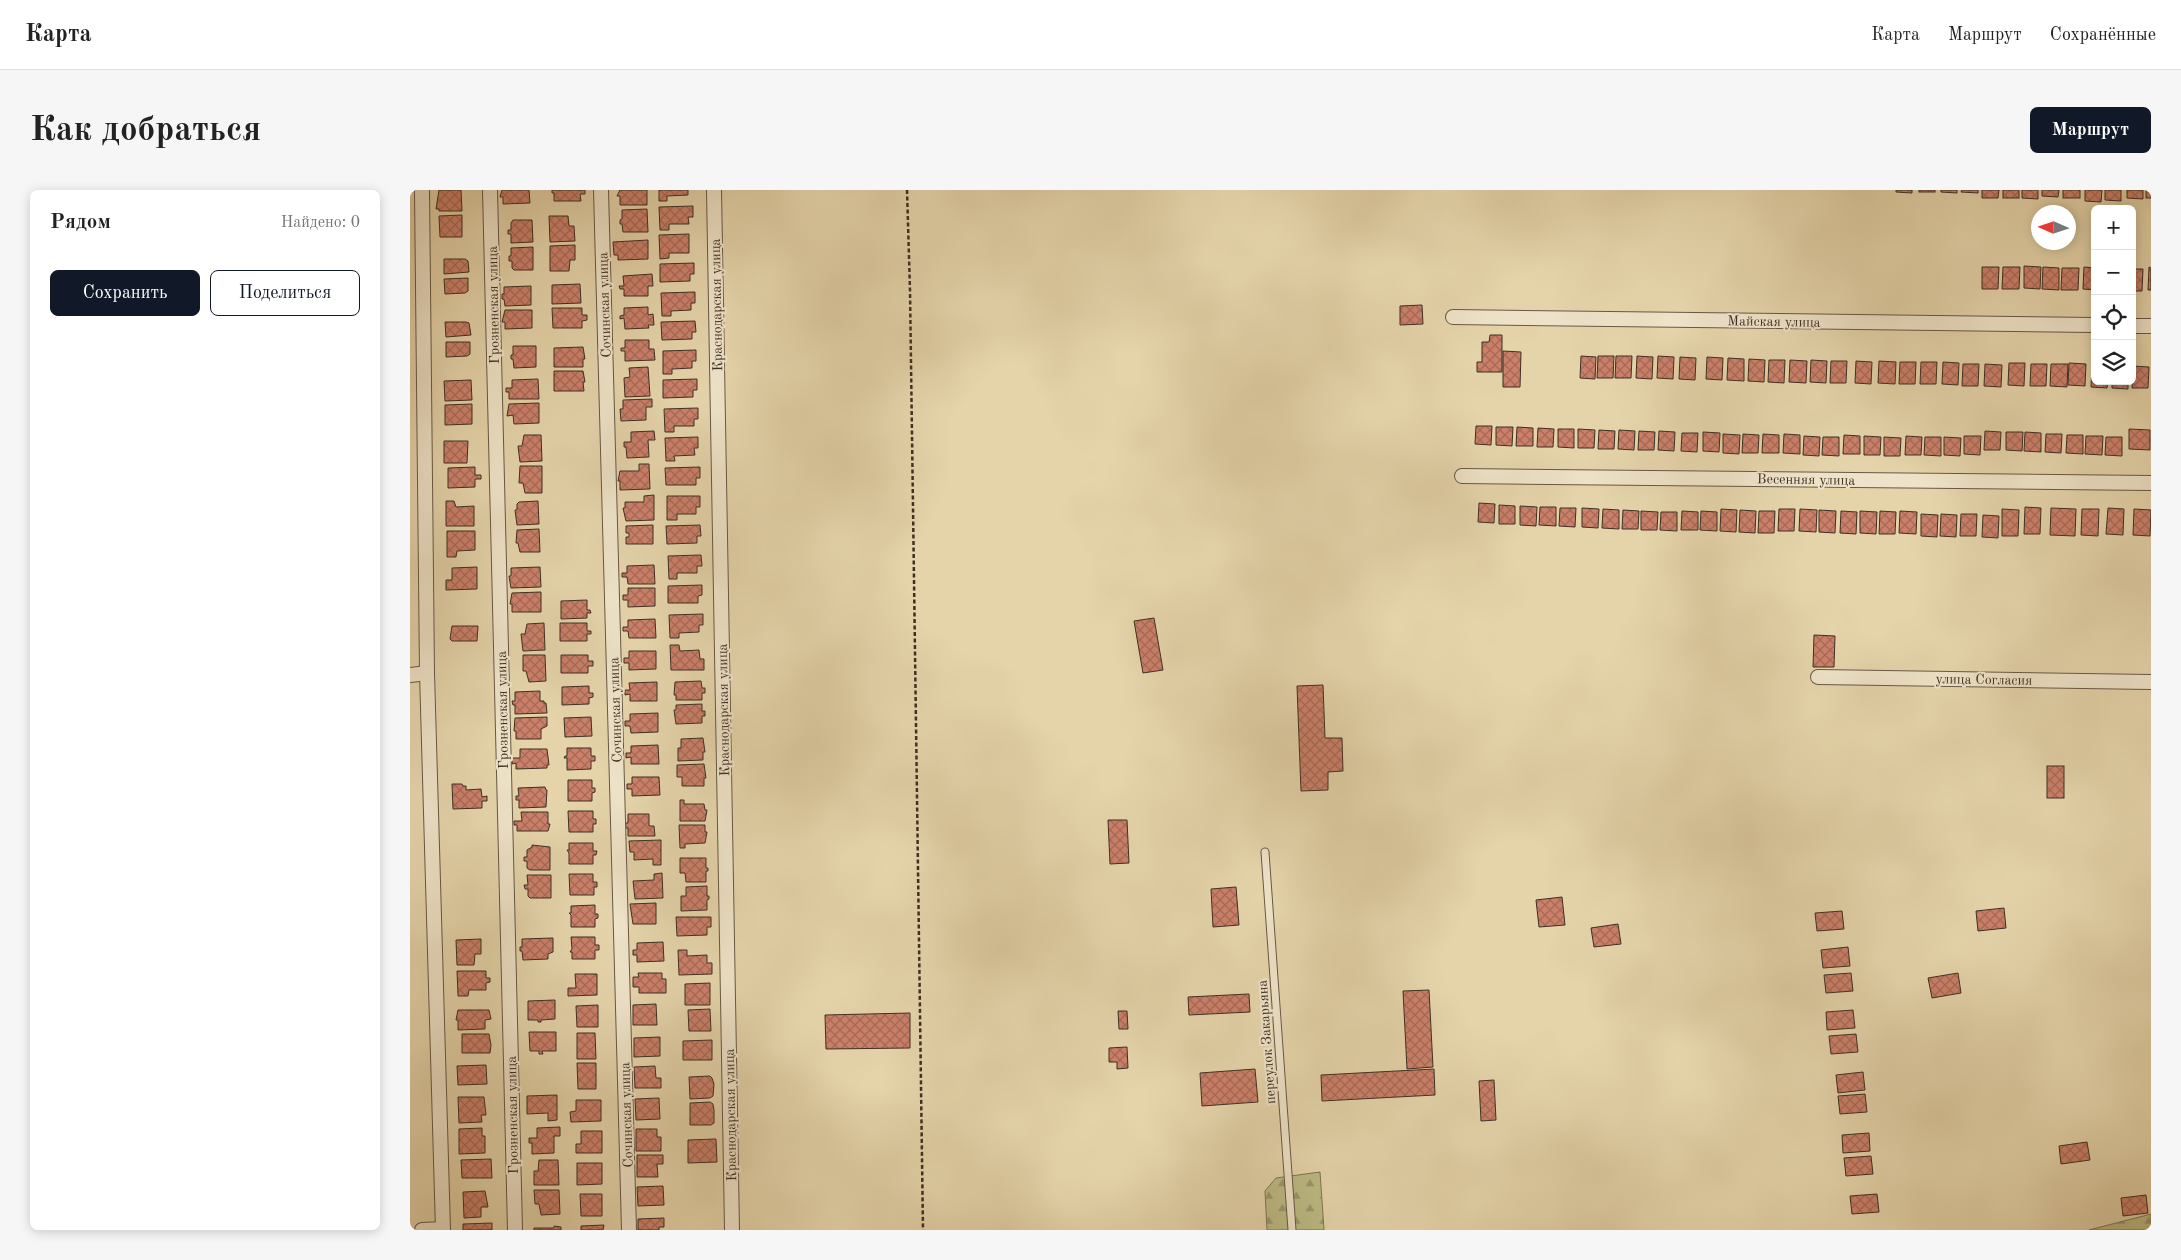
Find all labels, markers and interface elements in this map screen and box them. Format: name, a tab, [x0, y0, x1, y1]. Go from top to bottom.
text: Карта	[25, 23, 92, 47]
text: Карта	[1871, 26, 1920, 44]
text: Маршрут	[1948, 26, 2022, 44]
text: Сохранённые	[2050, 26, 2156, 44]
button: Маршрут	[2030, 107, 2151, 153]
text: Как добраться	[30, 113, 261, 148]
north arrow	[2031, 205, 2076, 250]
map controls	[2091, 205, 2136, 385]
button: +	[2091, 205, 2136, 250]
text: Рядом	[50, 212, 111, 233]
text: Найдено: 0	[281, 215, 360, 231]
street label: Краснодарская улица	[709, 238, 725, 371]
street label: Грозненская улица	[486, 246, 502, 364]
button: −	[2091, 250, 2136, 295]
street label: Сочинская улица	[596, 252, 614, 358]
button: Сохранить	[50, 270, 200, 316]
button: Поделиться	[210, 270, 360, 316]
button: locate	[2091, 295, 2136, 340]
street label: Майская улица	[1727, 314, 1821, 330]
button: layers	[2091, 340, 2136, 385]
street label: Весенняя улица	[1757, 472, 1855, 488]
street label: Краснодарская улица	[716, 643, 732, 776]
street label: Грозненская улица	[495, 651, 511, 769]
street label: Сочинская улица	[607, 657, 625, 763]
street label: улица Согласия	[1936, 672, 2032, 688]
street label: переулок Закарьяна	[1256, 979, 1278, 1105]
street label: Краснодарская улица	[723, 1048, 739, 1181]
street label: Грозненская улица	[505, 1056, 521, 1174]
street label: Сочинская улица	[618, 1062, 636, 1168]

